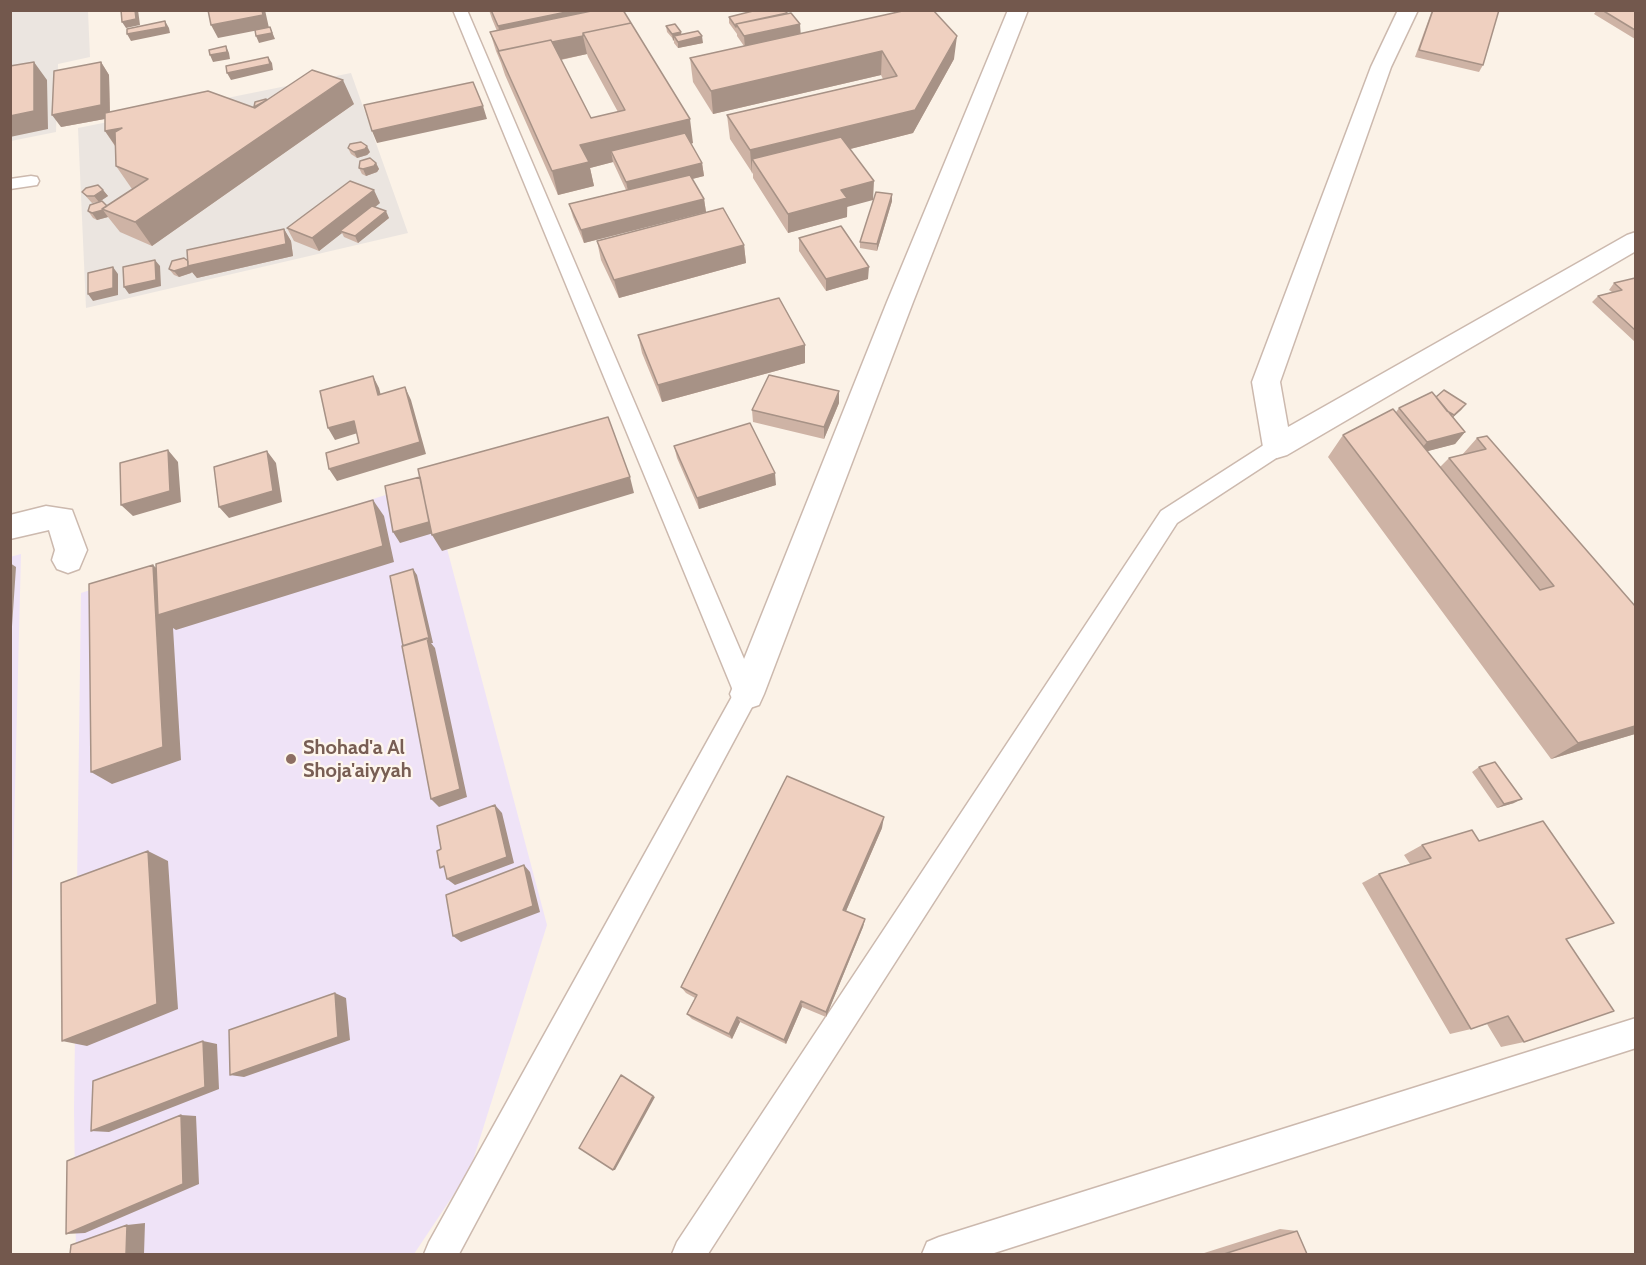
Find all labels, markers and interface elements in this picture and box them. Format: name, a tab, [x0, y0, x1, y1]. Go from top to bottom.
place label: Shohad'a Al Shoja'aiyyah	[303, 736, 412, 783]
marker: Shohad'a Al Shoja'aiyyah	[284, 752, 298, 766]

